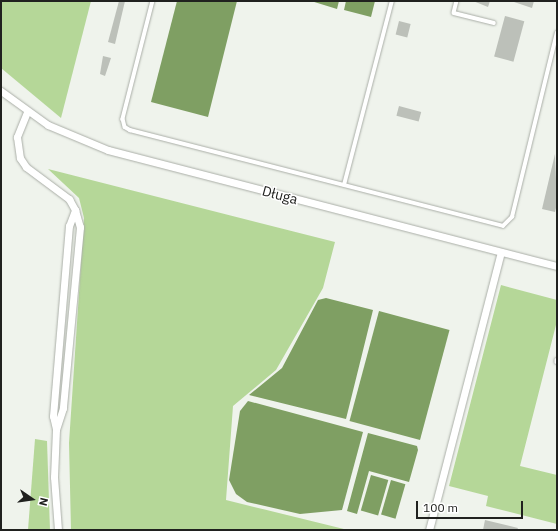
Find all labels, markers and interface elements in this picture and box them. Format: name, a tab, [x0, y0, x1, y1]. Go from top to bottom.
street label: Długa	[260, 182, 300, 208]
north arrow	[12, 479, 52, 519]
scale bar	[418, 493, 525, 519]
text: N	[36, 496, 51, 507]
text: 100 m	[423, 500, 458, 515]

